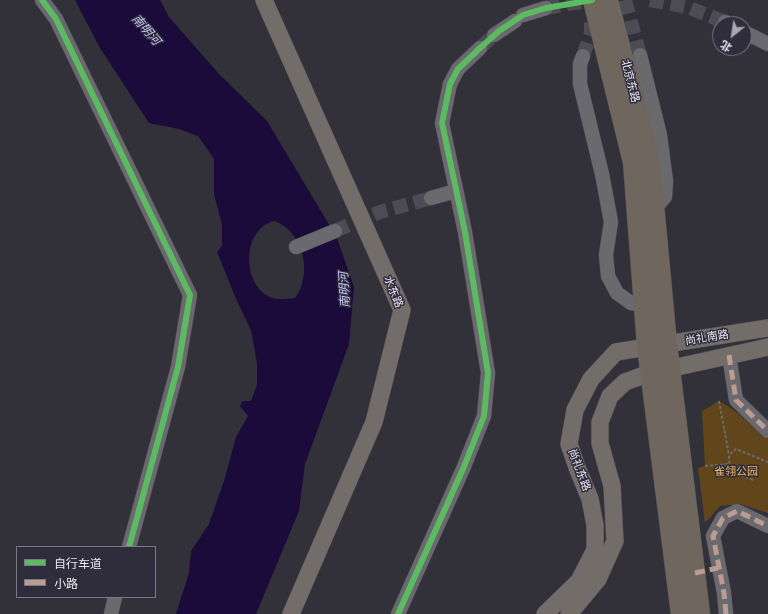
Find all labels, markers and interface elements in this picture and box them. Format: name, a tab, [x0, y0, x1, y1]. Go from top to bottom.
water label: 南明河	[129, 12, 163, 48]
north arrow	[712, 16, 752, 56]
text: 北	[718, 38, 734, 54]
street label: 北京东路	[618, 58, 642, 104]
water label: 南明河	[337, 272, 353, 308]
street label: 水东路	[381, 274, 405, 310]
street label: 尚礼南路	[684, 328, 730, 348]
street label: 尚礼东路	[565, 447, 593, 493]
park label: 雀翎公园	[714, 465, 758, 479]
legend	[16, 546, 156, 598]
text: 自行车道	[54, 557, 102, 571]
text: 小路	[54, 577, 78, 591]

